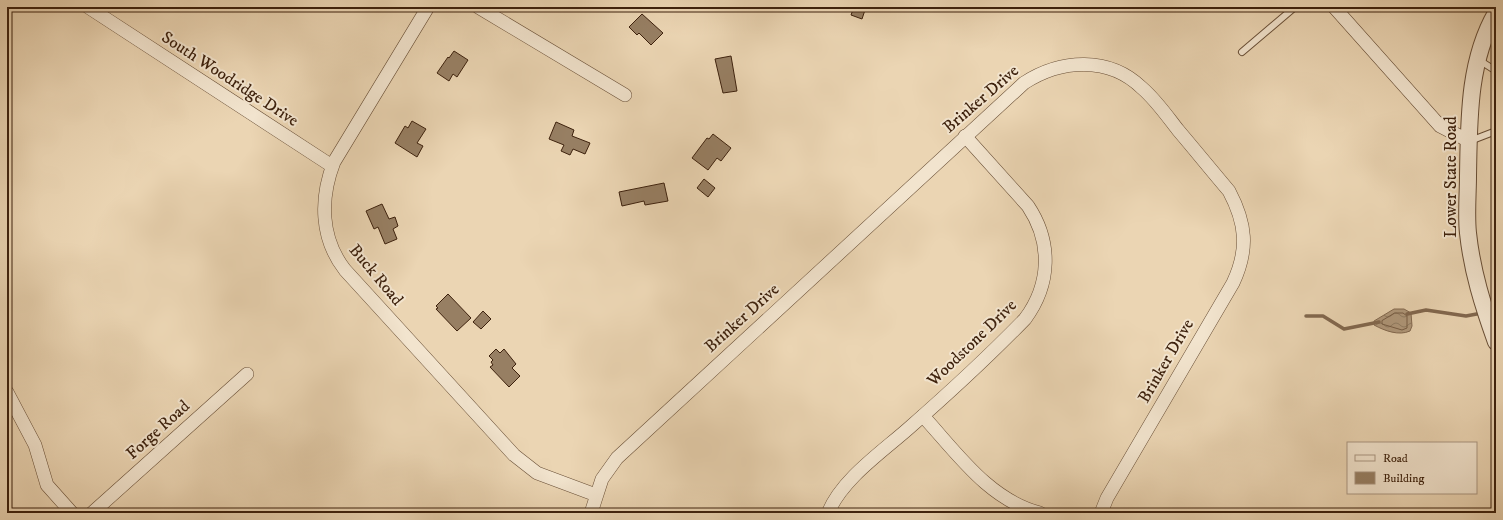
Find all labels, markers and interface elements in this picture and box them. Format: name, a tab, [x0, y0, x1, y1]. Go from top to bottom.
street label: South Woodridge Drive	[157, 26, 303, 132]
street label: Brinker Drive	[939, 60, 1023, 138]
street label: Lower State Road	[1440, 116, 1462, 238]
street label: Buck Road	[344, 240, 408, 311]
street label: Brinker Drive	[700, 279, 784, 357]
street label: Woodstone Drive	[922, 295, 1022, 392]
street label: Brinker Drive	[1133, 315, 1199, 407]
street label: Forge Road	[121, 395, 195, 464]
legend	[1347, 442, 1477, 494]
text: Road	[1383, 451, 1408, 466]
text: Building	[1383, 471, 1424, 486]

